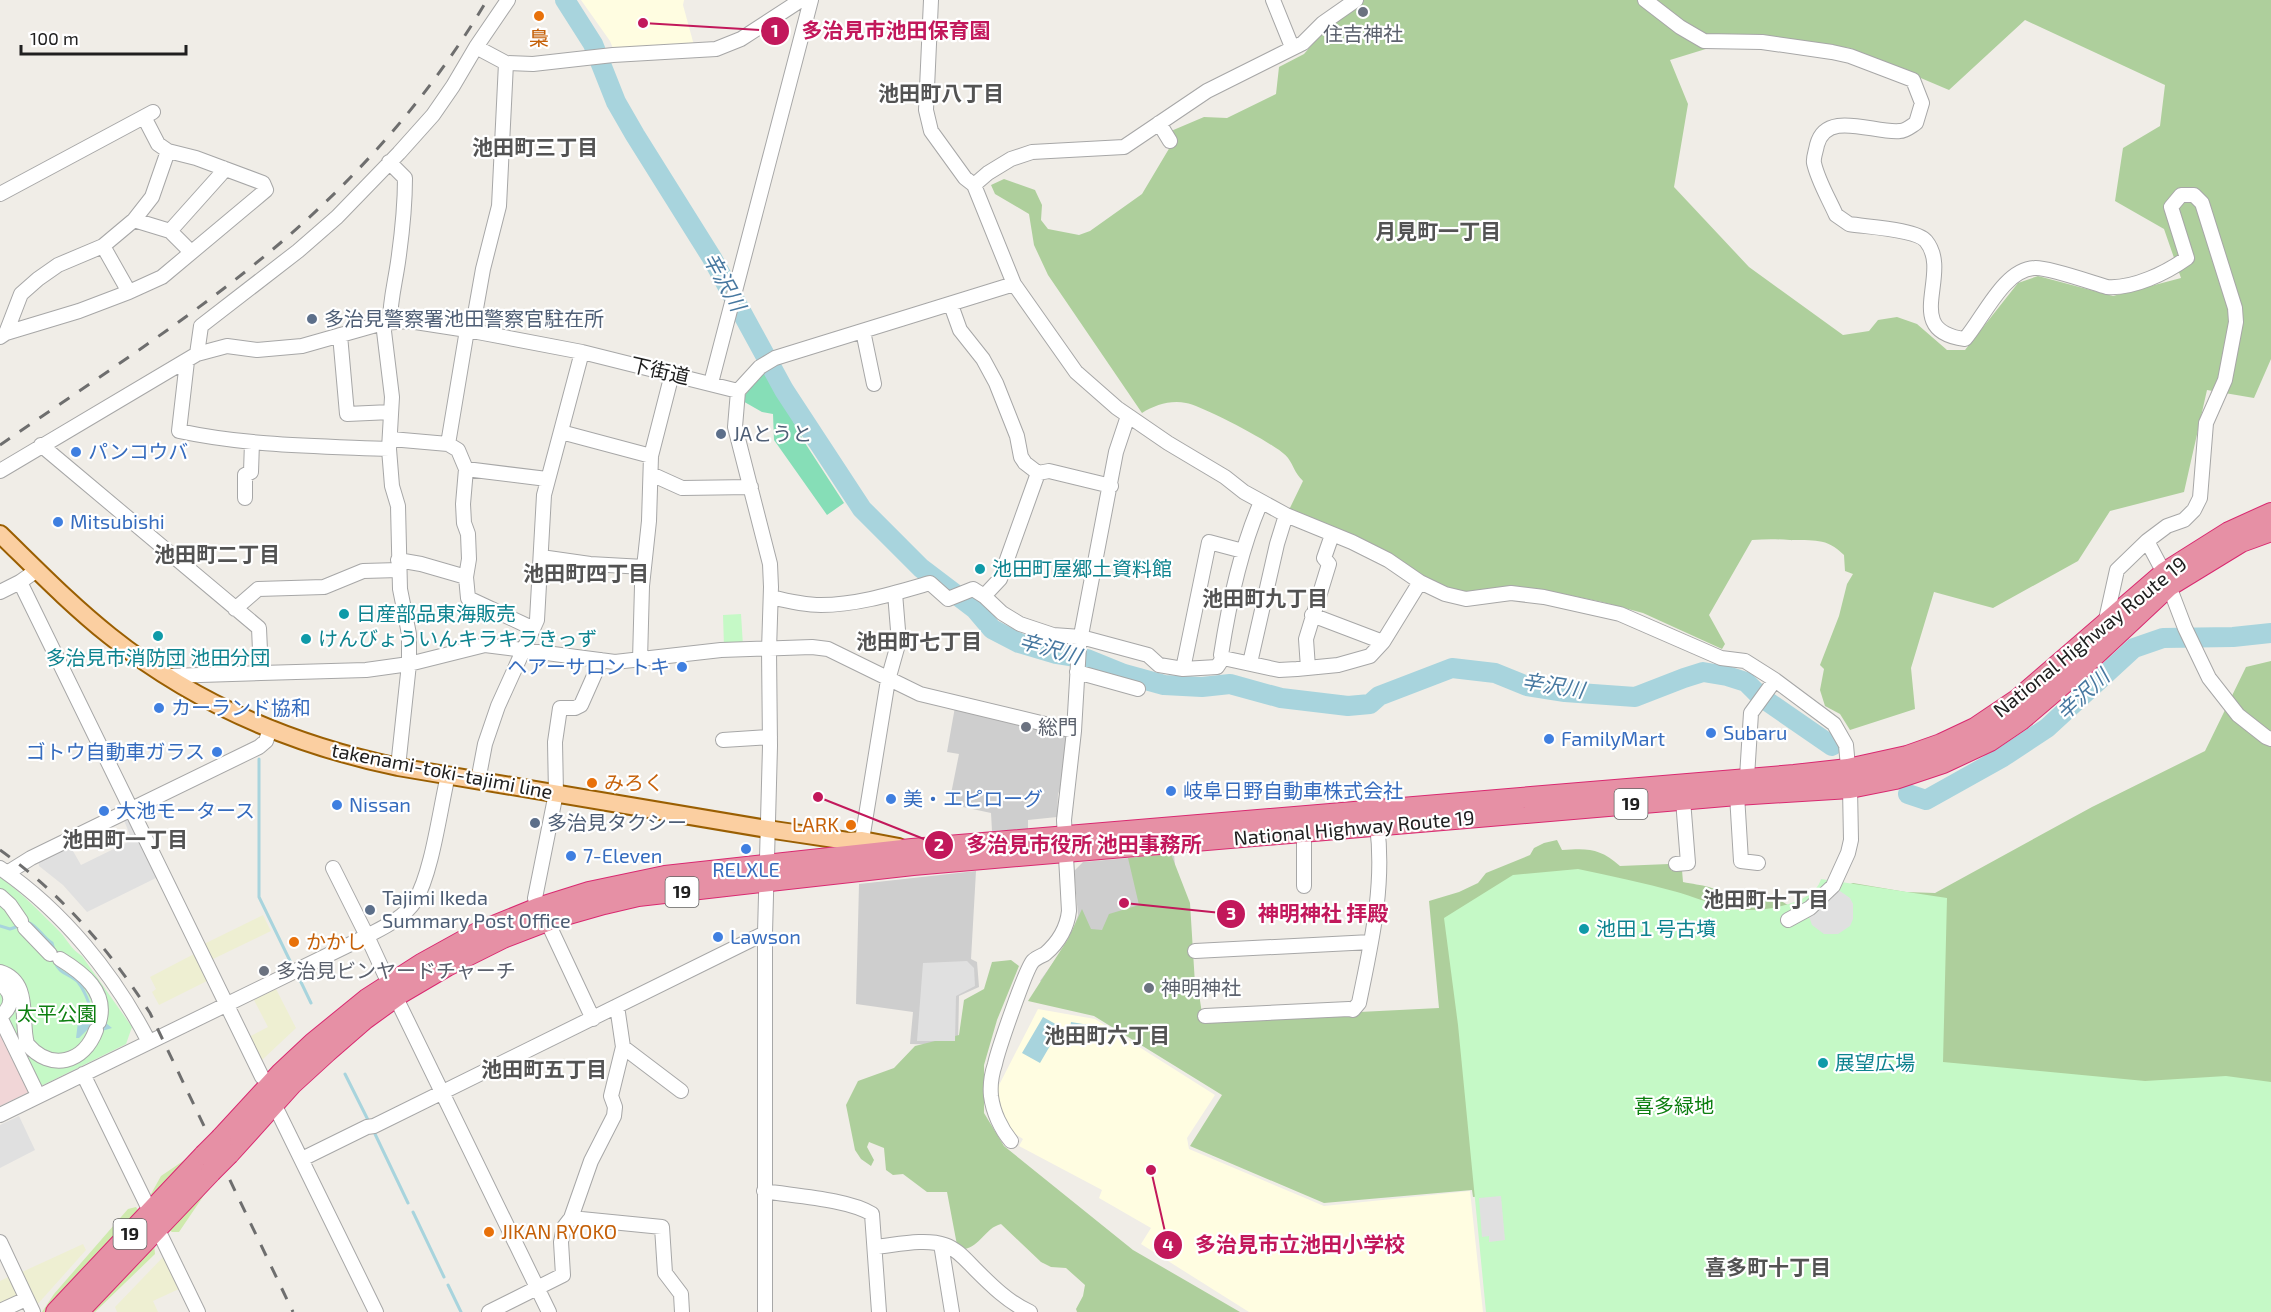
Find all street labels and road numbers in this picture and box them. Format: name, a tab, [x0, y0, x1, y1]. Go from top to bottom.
street label: 下街道	[628, 352, 692, 388]
street label: National Highway Route 19	[1988, 551, 2191, 722]
street label: takenami-toki-tajimi line	[330, 737, 555, 803]
road number: 19	[1614, 789, 1648, 819]
street label: National Highway Route 19	[1232, 805, 1475, 849]
road number: 19	[666, 877, 698, 907]
road number: 19	[114, 1219, 146, 1249]

